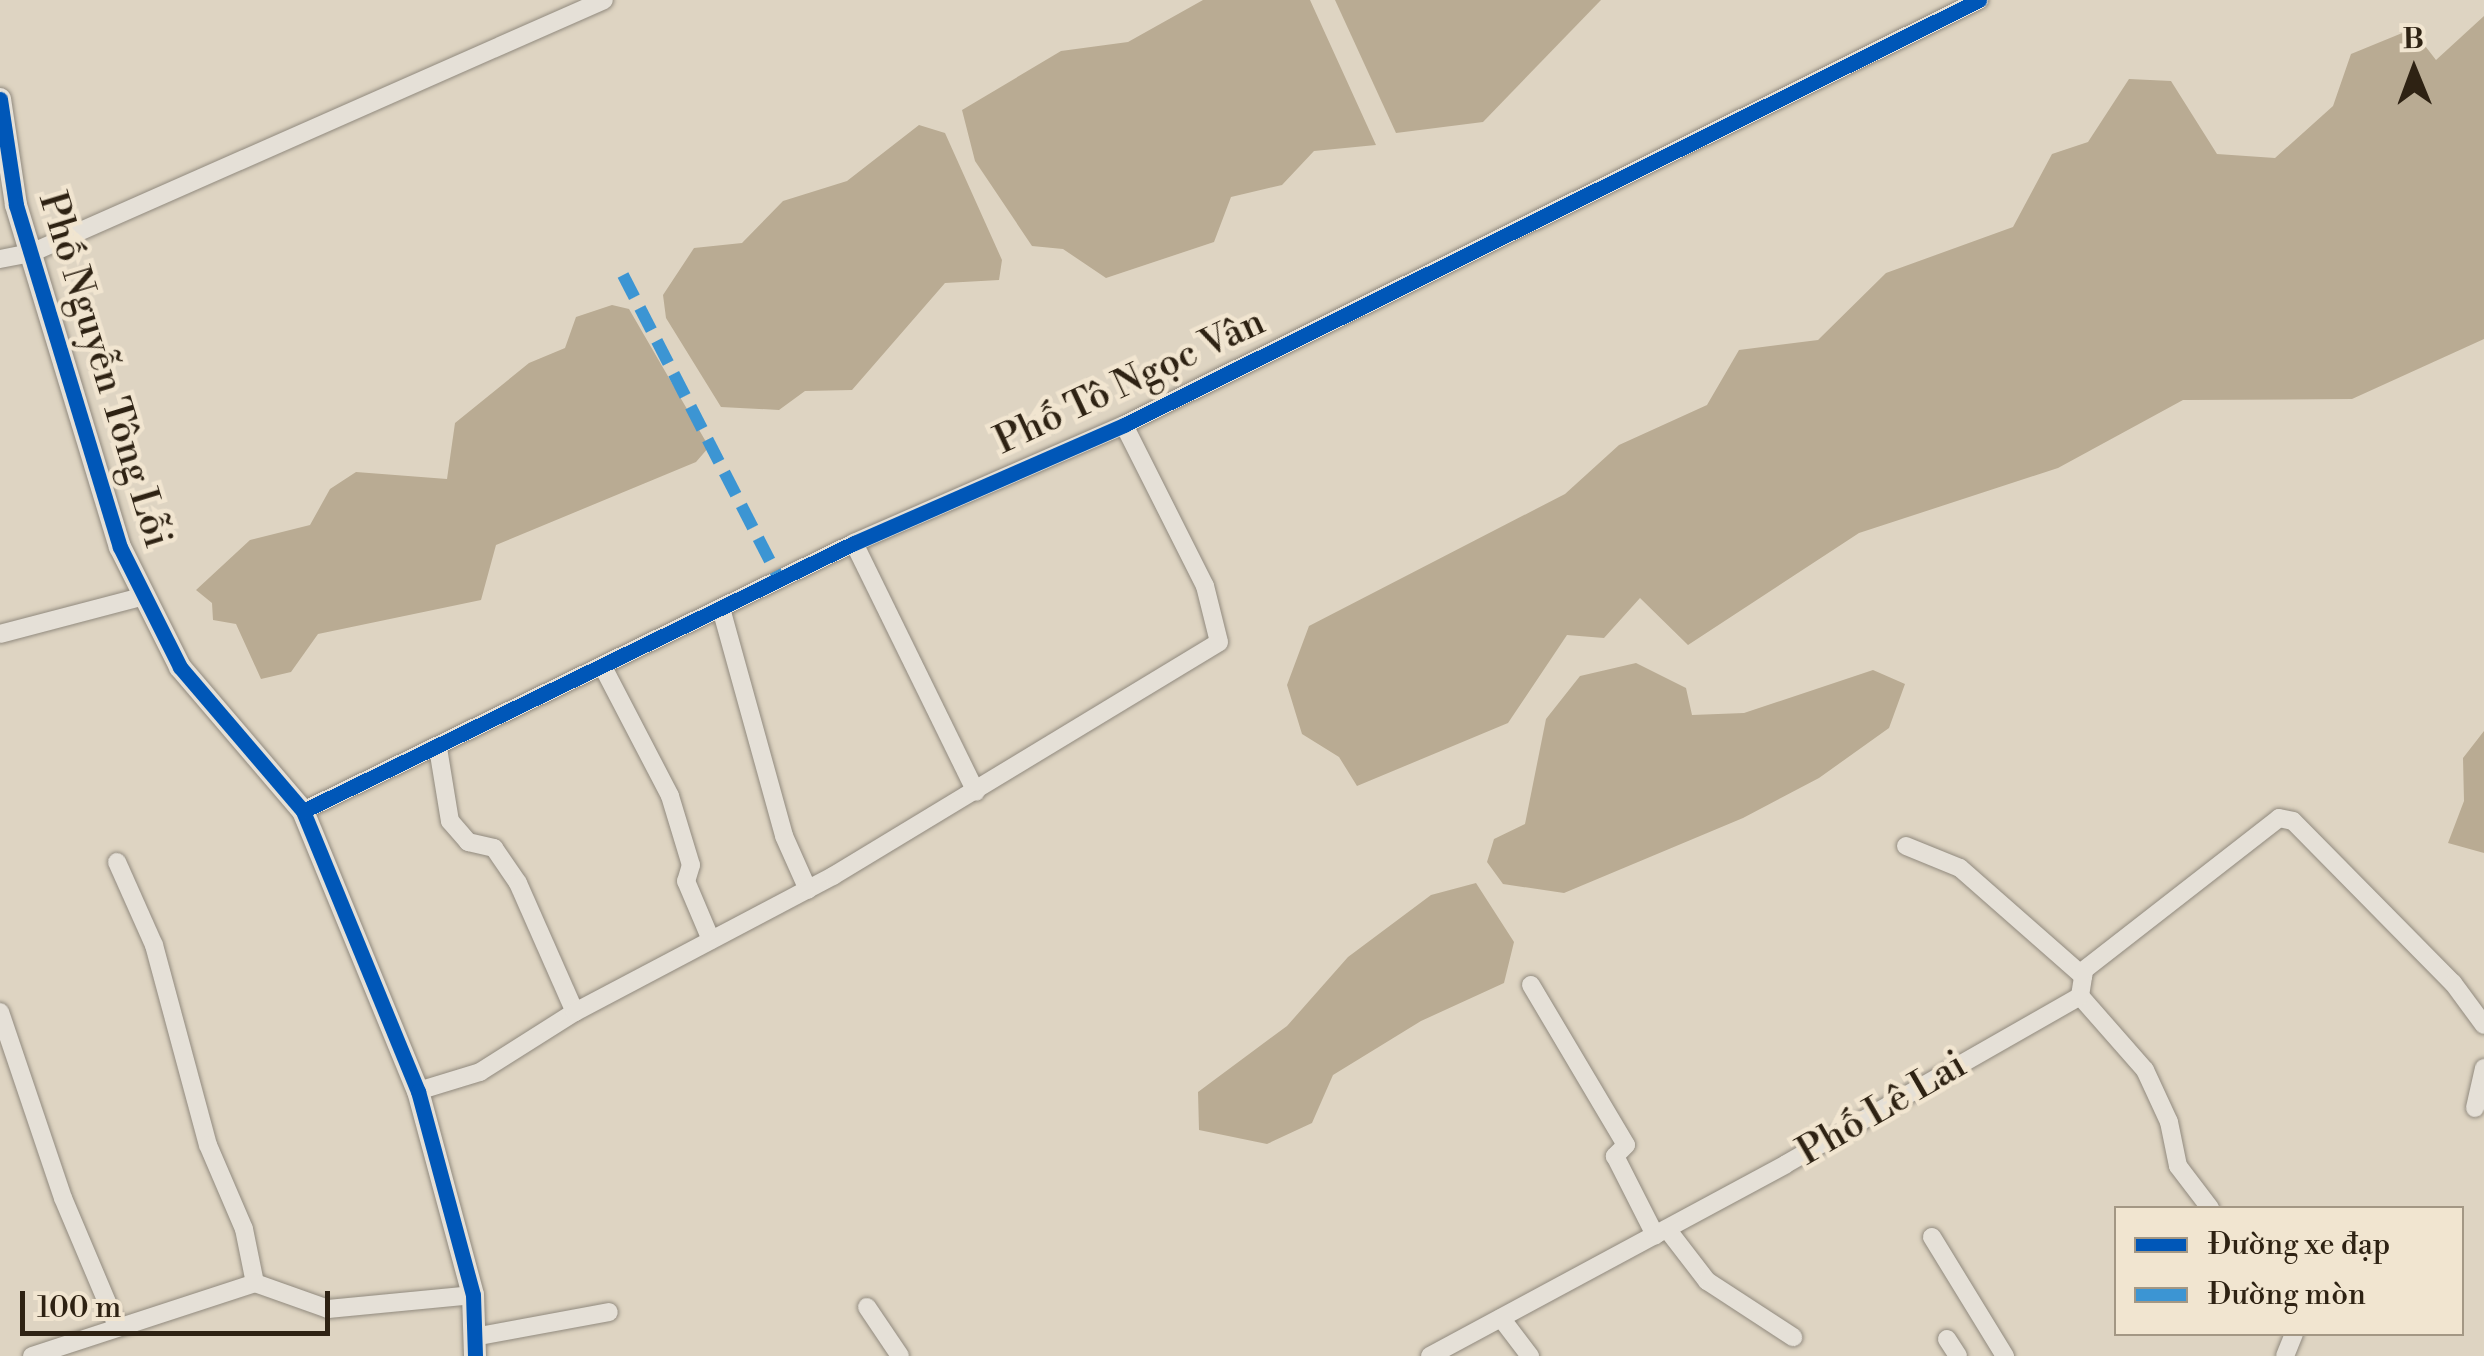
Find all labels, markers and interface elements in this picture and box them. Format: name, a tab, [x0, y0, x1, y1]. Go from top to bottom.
north arrow	[2364, 20, 2464, 120]
text: B	[2403, 22, 2424, 57]
street label: Phố Nguyễn Tông Lỗi	[28, 187, 180, 553]
street label: Phố Tô Ngọc Vân	[988, 300, 1272, 464]
street label: Phố Lê Lai	[1790, 1043, 1974, 1175]
legend	[2114, 1206, 2464, 1336]
text: Đường xe đạp	[2208, 1226, 2390, 1264]
scale bar	[25, 1271, 335, 1333]
text: Đường mòn	[2208, 1276, 2366, 1314]
text: 100 m	[37, 1289, 121, 1327]

